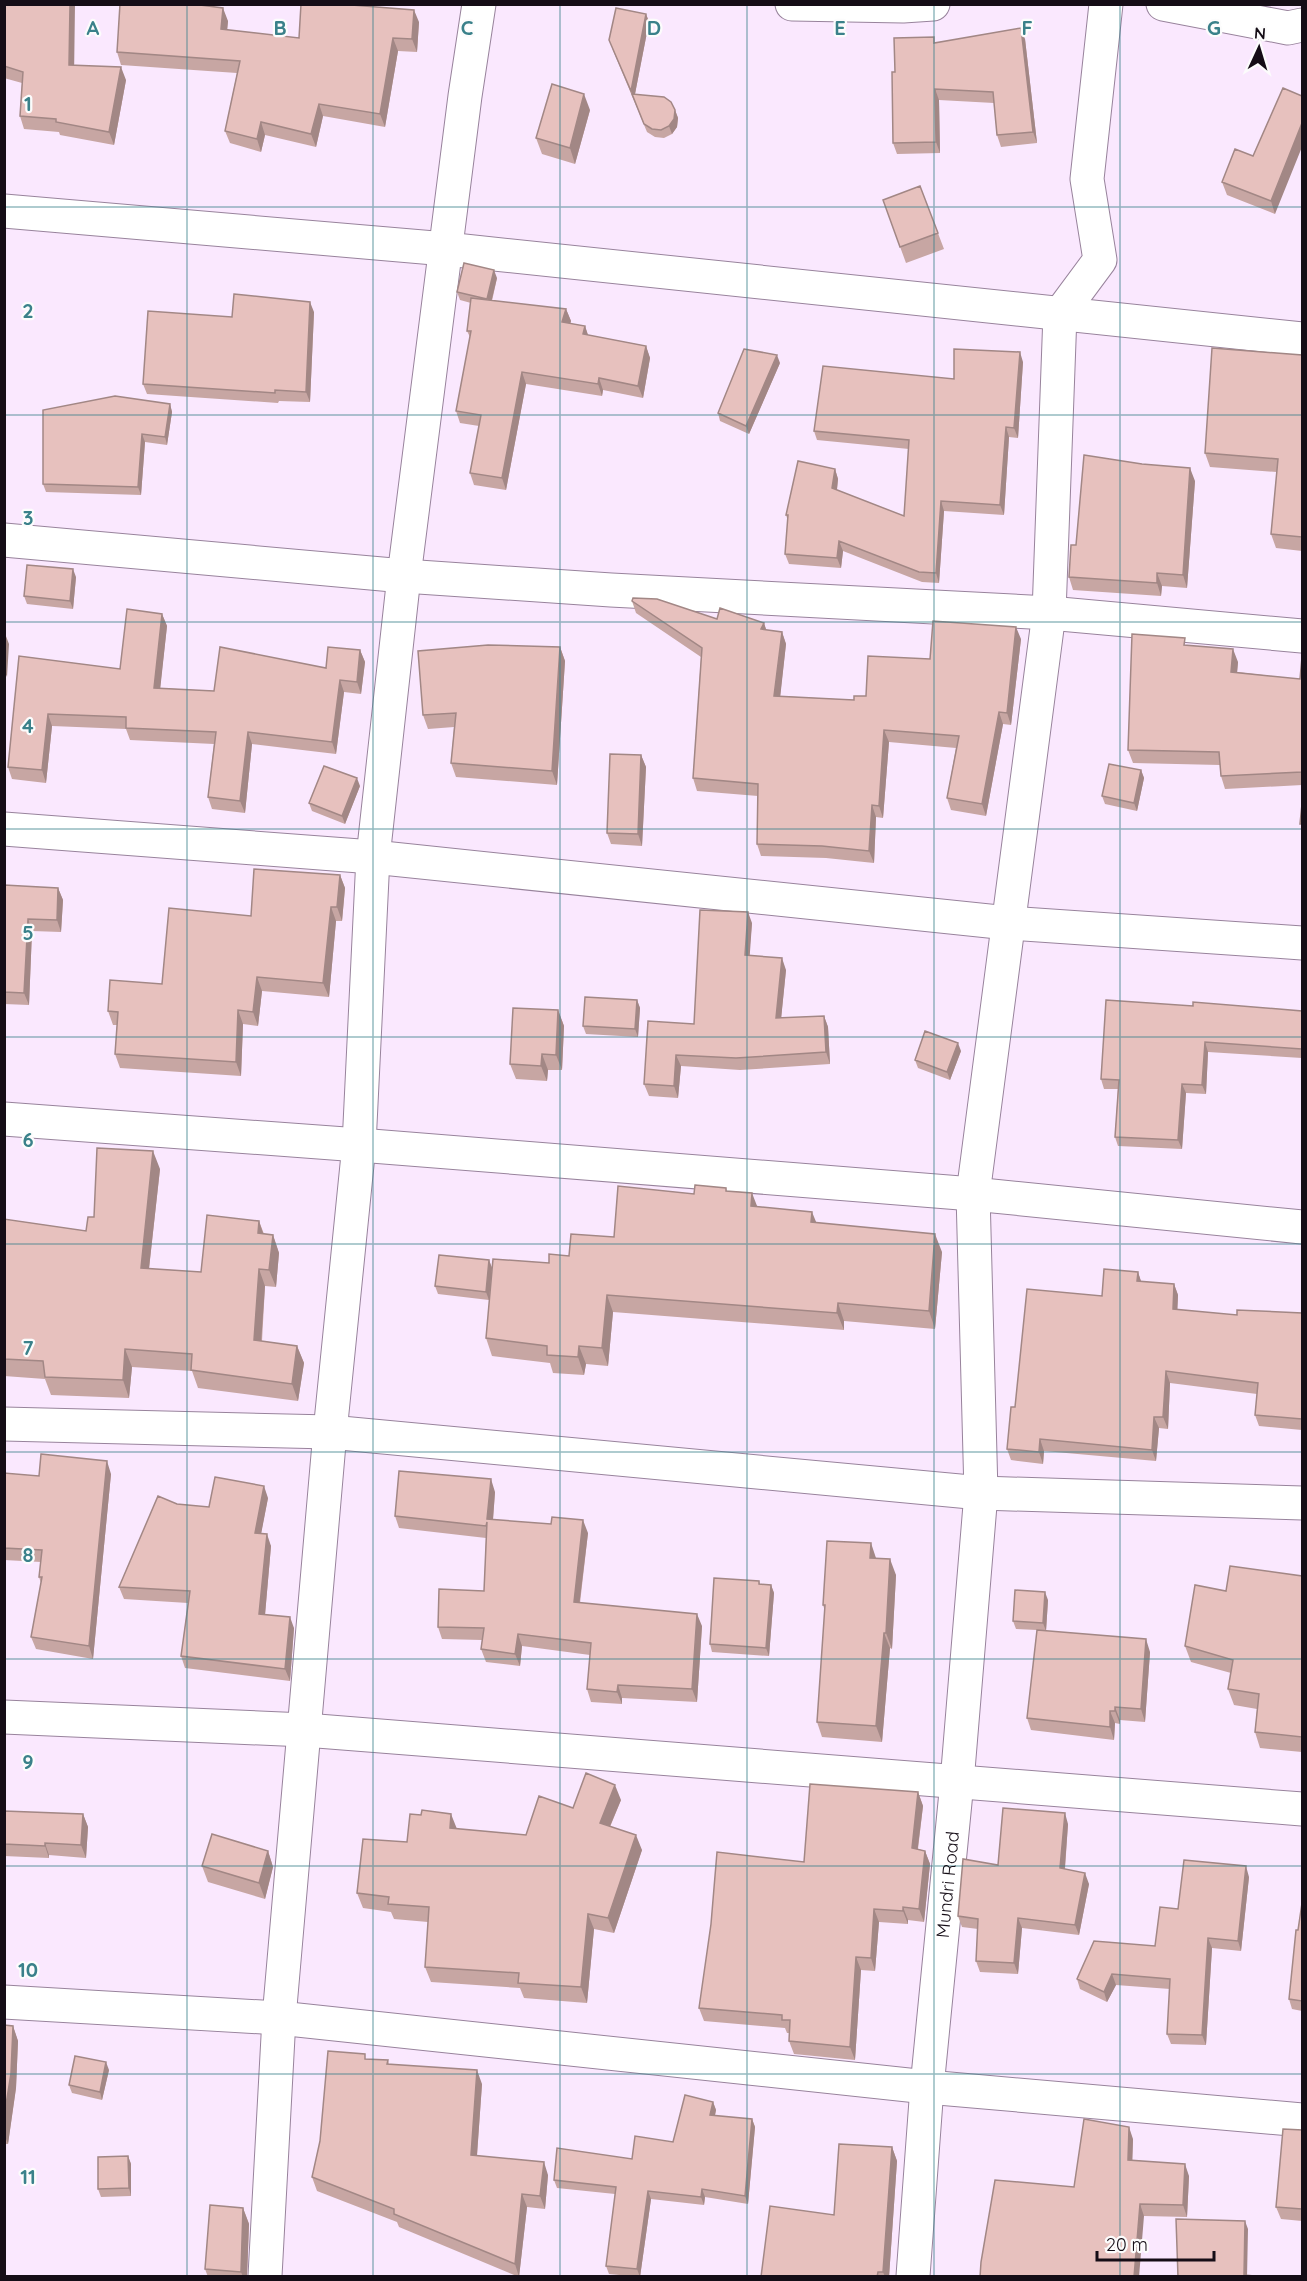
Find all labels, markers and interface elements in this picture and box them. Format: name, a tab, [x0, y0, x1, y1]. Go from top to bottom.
text: A	[87, 15, 100, 40]
text: B	[273, 15, 287, 40]
text: C	[461, 15, 474, 40]
text: D	[647, 15, 661, 40]
text: E	[834, 15, 846, 40]
text: F	[1021, 15, 1033, 40]
text: G	[1207, 15, 1221, 40]
north arrow	[1229, 18, 1289, 78]
text: N	[1253, 23, 1267, 43]
text: 1	[24, 91, 32, 116]
text: 2	[22, 298, 34, 323]
text: 3	[23, 505, 33, 530]
text: 4	[22, 713, 34, 738]
text: 5	[22, 920, 34, 945]
text: 6	[22, 1127, 34, 1152]
text: 7	[23, 1335, 34, 1360]
text: 8	[23, 1542, 34, 1567]
text: 9	[22, 1749, 34, 1774]
street label: Mundri Road	[930, 1830, 964, 1939]
text: 10	[18, 1957, 38, 1982]
text: 11	[20, 2164, 36, 2189]
scale bar	[1097, 2224, 1214, 2262]
text: 20 m	[1106, 2233, 1148, 2256]

